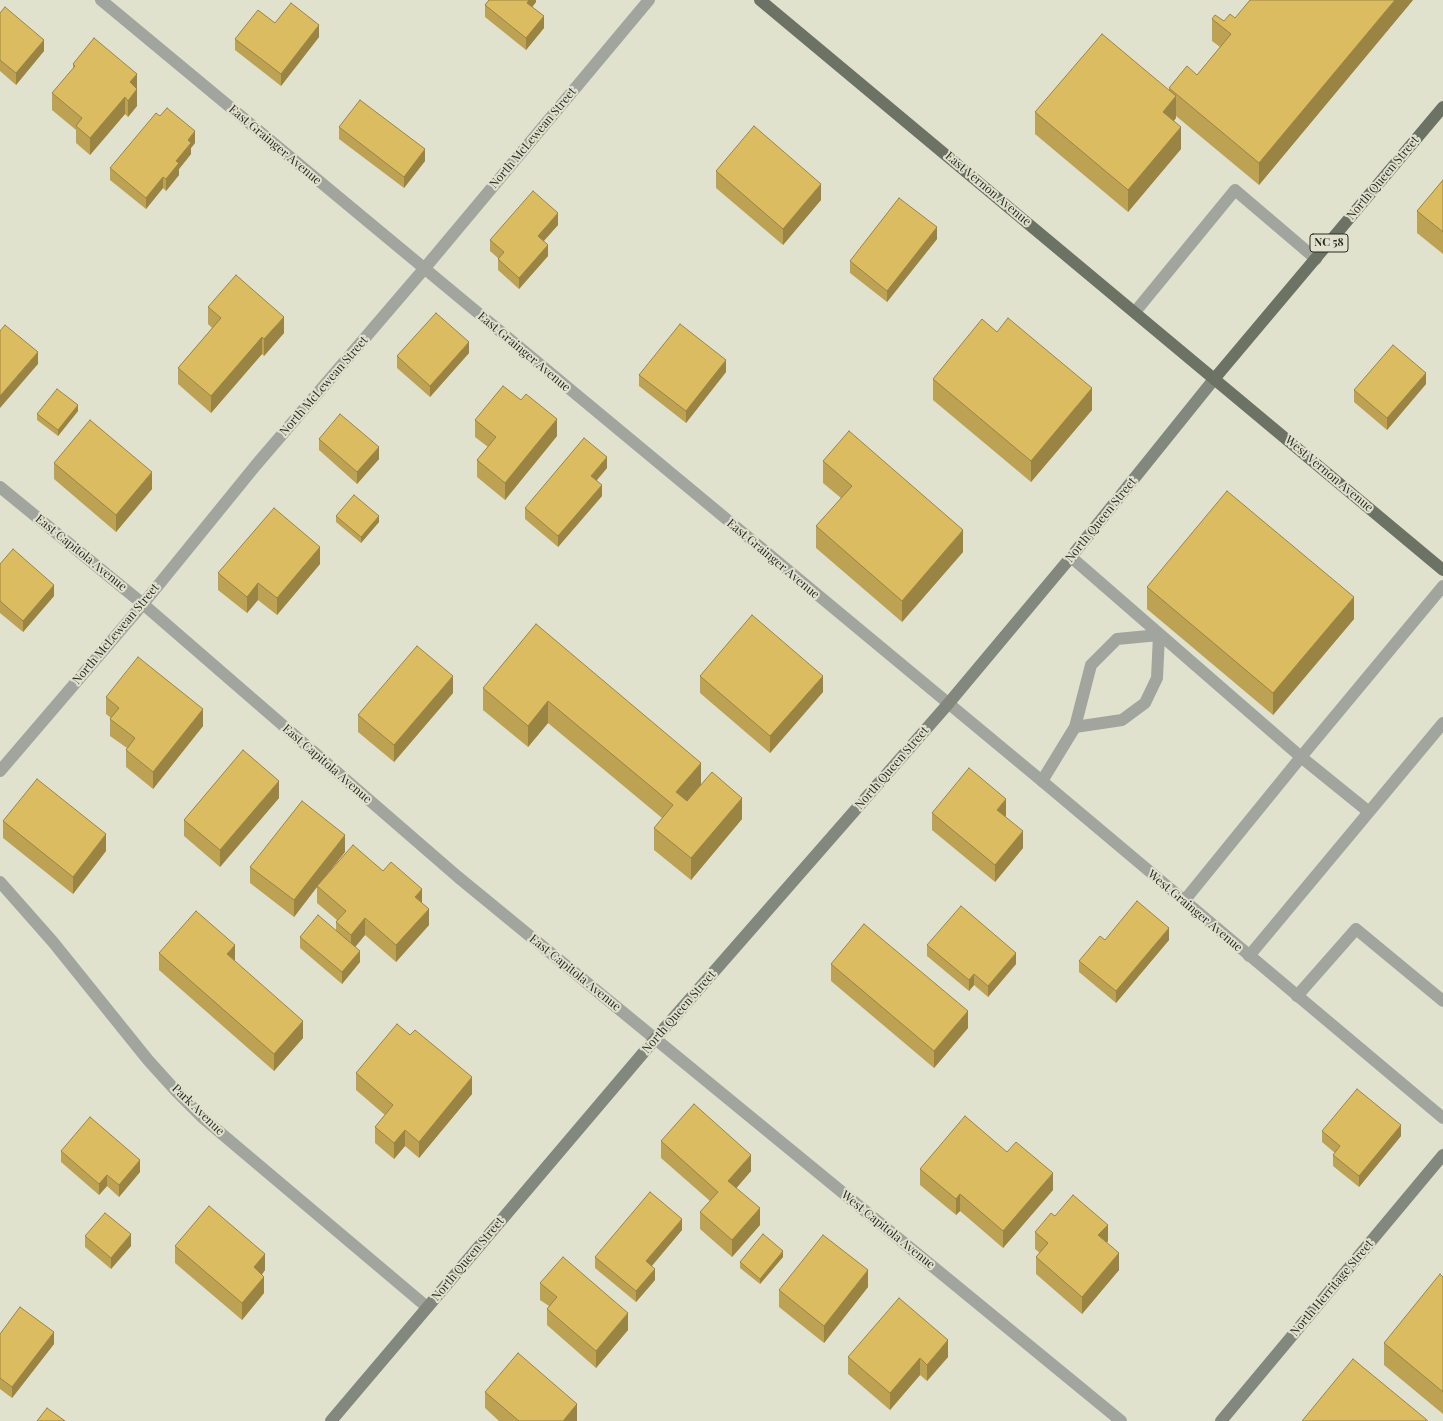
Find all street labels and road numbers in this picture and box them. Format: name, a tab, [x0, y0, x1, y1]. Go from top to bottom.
street label: North McLewean Street	[487, 85, 579, 191]
street label: East Grainger Avenue	[226, 102, 324, 188]
street label: North Queen Street	[1344, 133, 1422, 223]
street label: East Vernon Avenue	[942, 149, 1034, 229]
road number: NC 58	[1310, 234, 1348, 252]
street label: East Grainger Avenue	[475, 309, 573, 395]
street label: North McLewean Street	[277, 333, 371, 439]
street label: West Vernon Avenue	[1282, 433, 1376, 515]
street label: North Queen Street	[1062, 475, 1140, 565]
street label: East Capitola Avenue	[32, 512, 130, 594]
street label: East Grainger Avenue	[724, 516, 822, 602]
street label: North McLewean Street	[70, 581, 162, 687]
street label: East Capitola Avenue	[280, 721, 374, 807]
street label: North Queen Street	[852, 724, 932, 812]
street label: West Grainger Avenue	[1145, 867, 1245, 955]
street label: East Capitola Avenue	[526, 932, 624, 1014]
street label: North Queen Street	[639, 968, 719, 1056]
street label: Park Avenue	[169, 1081, 227, 1139]
street label: West Capitola Avenue	[838, 1188, 938, 1272]
street label: North Queen Street	[429, 1214, 507, 1304]
street label: North Herritage Street	[1287, 1237, 1377, 1339]

